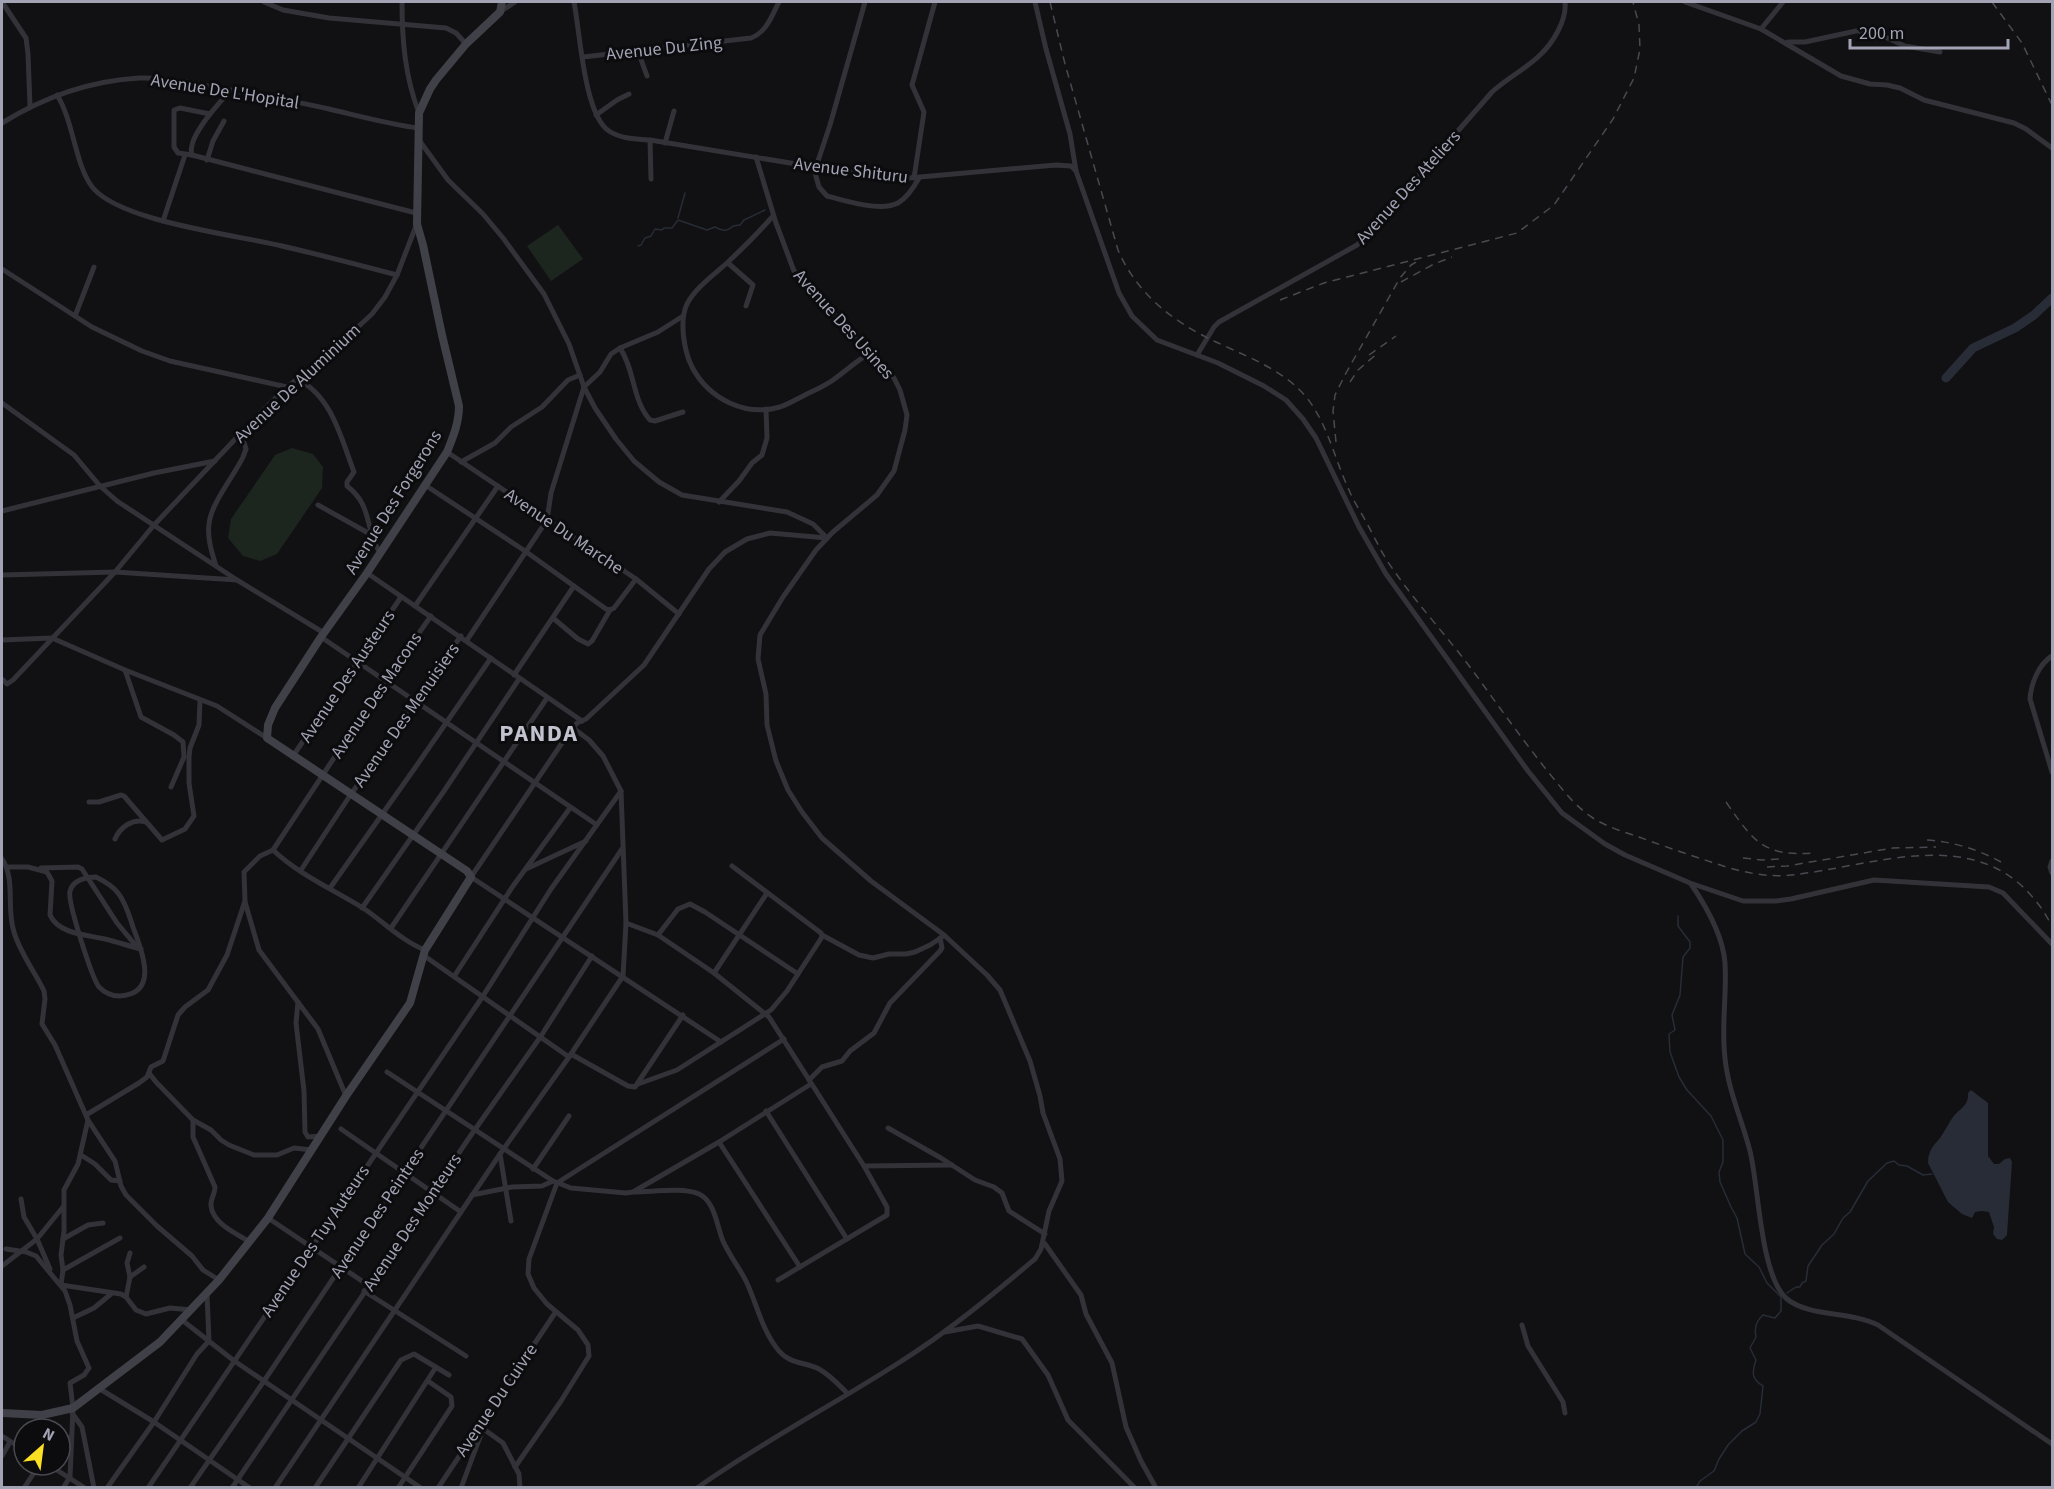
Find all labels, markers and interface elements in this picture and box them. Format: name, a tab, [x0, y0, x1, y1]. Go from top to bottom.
scale bar	[1850, 12, 2008, 50]
text: 200 m	[1859, 21, 1904, 46]
street label: Avenue Du Zing	[605, 30, 723, 67]
street label: Avenue De L'Hopital	[149, 67, 301, 116]
street label: Avenue Des Ateliers	[1350, 125, 1467, 250]
street label: Avenue Shituru	[792, 151, 909, 190]
street label: Avenue Des Usines	[787, 264, 900, 385]
street label: Avenue De Aluminium	[228, 318, 366, 449]
street label: Avenue Des Forgerons	[339, 425, 448, 579]
street label: Avenue Du Marche	[499, 482, 628, 581]
street label: Avenue Des Austeurs	[294, 605, 401, 748]
street label: Avenue Des Macons	[325, 627, 428, 763]
street label: Avenue Des Menuisiers	[347, 638, 466, 792]
district label: PANDA	[499, 716, 579, 751]
street label: Avenue Des Peintres	[325, 1143, 430, 1283]
street label: Avenue Des Monteurs	[357, 1148, 468, 1296]
street label: Avenue Des Tuy Auteurs	[255, 1160, 376, 1322]
street label: Avenue Du Cuivre	[449, 1339, 544, 1462]
north arrow	[12, 1417, 72, 1477]
text: N	[39, 1422, 58, 1447]

